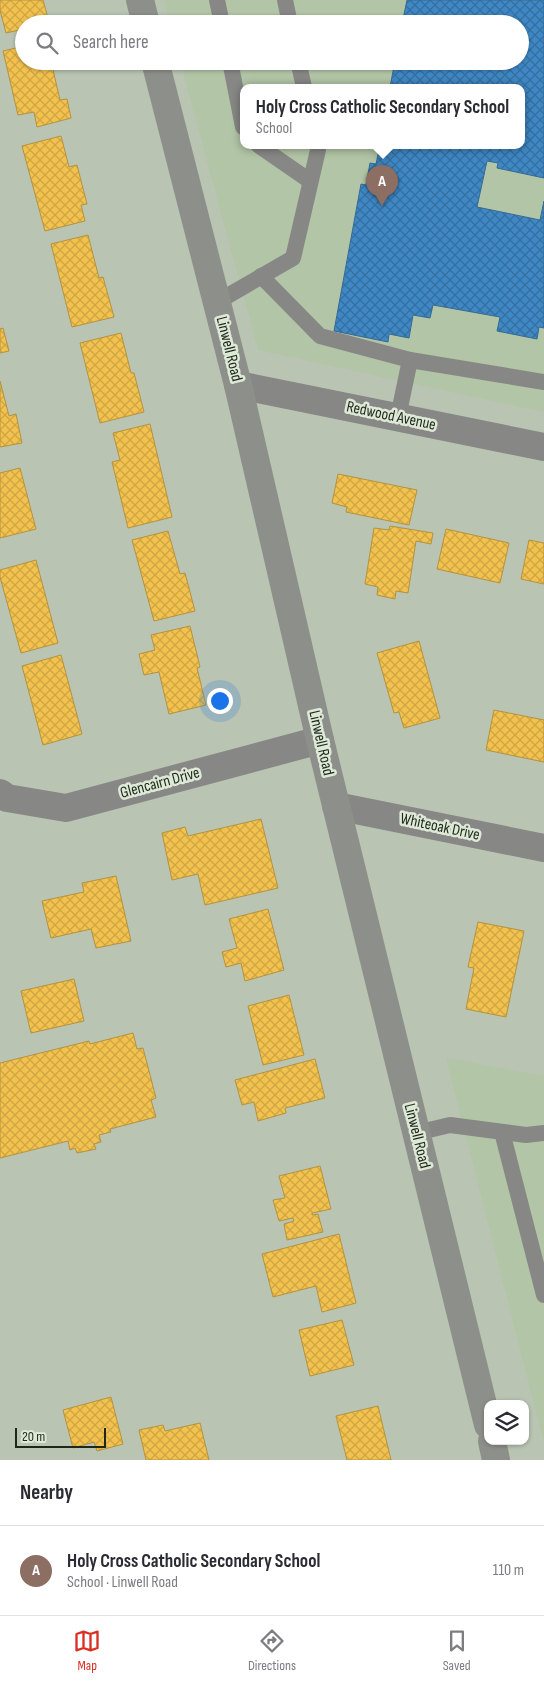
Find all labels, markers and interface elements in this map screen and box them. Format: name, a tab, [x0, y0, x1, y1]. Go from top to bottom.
search box	[15, 15, 529, 70]
icon: search	[33, 29, 61, 57]
text: Search here	[73, 31, 149, 54]
popup	[240, 84, 525, 149]
text: Holy Cross Catholic Secondary School	[256, 96, 509, 119]
text: School	[256, 119, 292, 138]
pin: A	[366, 165, 398, 206]
street label: Linwell Road	[212, 315, 246, 383]
street label: Redwood Avenue	[345, 397, 437, 435]
your location	[207, 688, 233, 714]
street label: Linwell Road	[304, 709, 338, 777]
street label: Glencairn Drive	[118, 763, 202, 803]
street label: Whiteoak Drive	[399, 809, 481, 845]
street label: Linwell Road	[400, 1102, 434, 1170]
map controls	[484, 1400, 529, 1445]
button: layers	[484, 1400, 529, 1445]
scale bar	[15, 1425, 106, 1448]
text: 20 m	[22, 1428, 45, 1445]
text: Nearby	[20, 1480, 73, 1505]
text: Holy Cross Catholic Secondary School	[67, 1550, 320, 1573]
text: A	[32, 1561, 40, 1580]
text: 110 m	[493, 1561, 524, 1580]
text: School · Linwell Road	[67, 1573, 178, 1592]
tab: Map	[73, 1627, 101, 1674]
tab: Directions	[248, 1627, 296, 1674]
tab: Saved	[443, 1627, 471, 1674]

